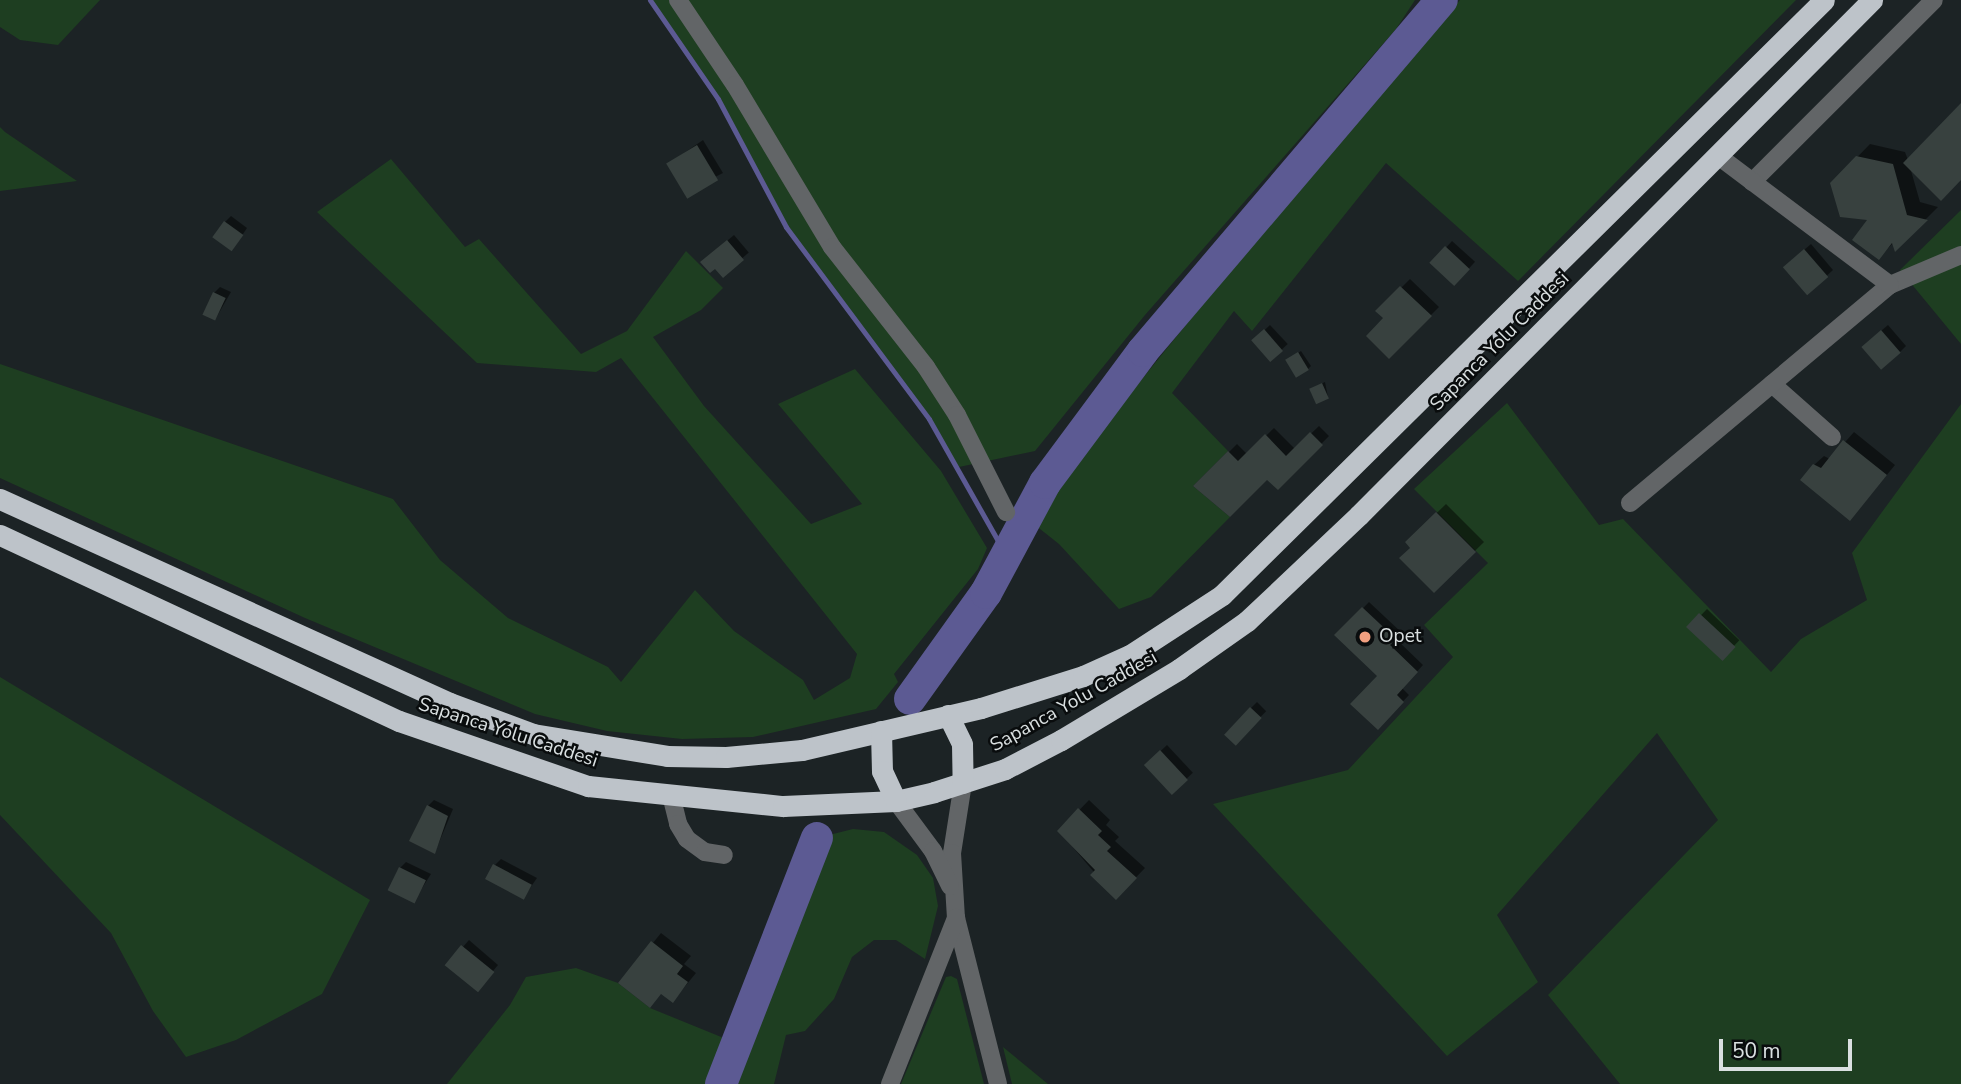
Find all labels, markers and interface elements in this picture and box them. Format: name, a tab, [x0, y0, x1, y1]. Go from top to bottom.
street label: Sapanca Yolu Caddesi	[1426, 268, 1574, 416]
place label: Opet	[1379, 626, 1421, 648]
marker: Opet	[1357, 629, 1373, 645]
street label: Sapanca Yolu Caddesi	[987, 647, 1161, 757]
street label: Sapanca Yolu Caddesi	[415, 693, 601, 773]
scale bar	[1723, 1024, 1856, 1068]
text: 50 m	[1732, 1037, 1781, 1065]

